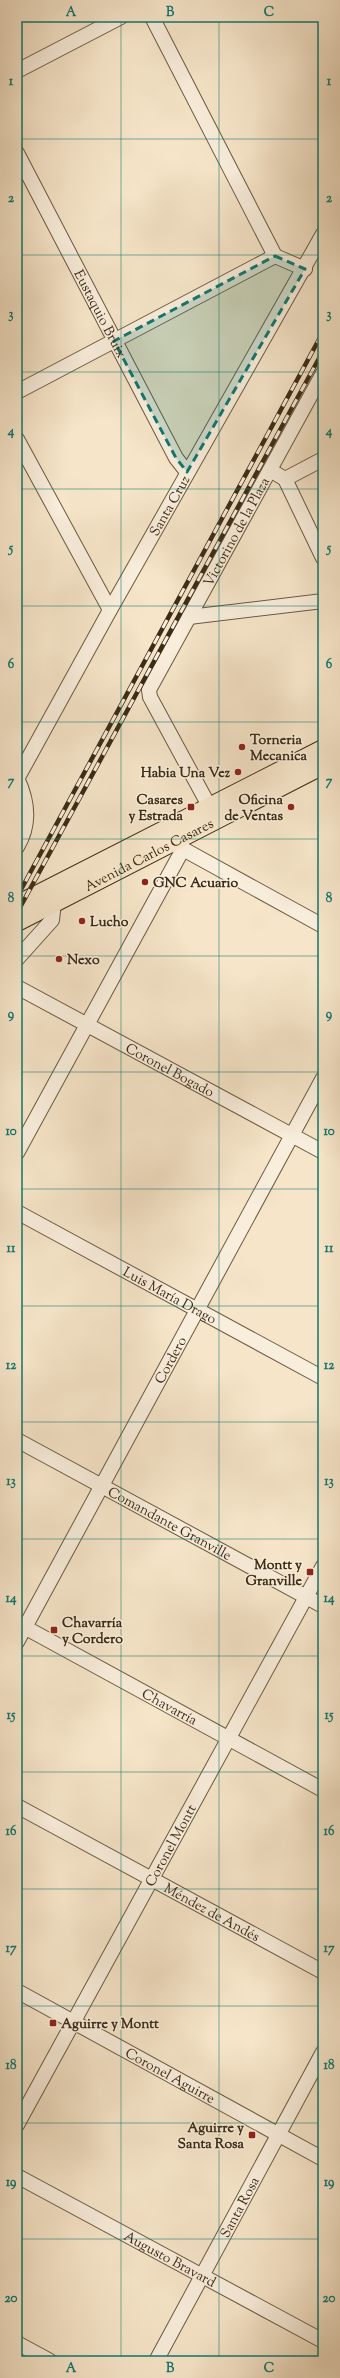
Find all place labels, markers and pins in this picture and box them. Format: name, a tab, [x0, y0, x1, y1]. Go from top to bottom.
place label: Torneria Mecanica	[250, 731, 307, 767]
marker: Torneria Mecanica	[237, 742, 247, 752]
place label: Habia Una Vez	[141, 764, 231, 784]
marker: Habia Una Vez	[233, 767, 243, 777]
place label: Casares y Estrada	[128, 791, 184, 827]
place label: Oficina de Ventas	[224, 791, 284, 827]
marker: Casares y Estrada	[186, 802, 196, 812]
marker: Oficina de Ventas	[286, 802, 296, 812]
place label: GNC Acuario	[153, 874, 238, 894]
marker: GNC Acuario	[140, 877, 150, 887]
place label: Lucho	[90, 913, 129, 933]
marker: Lucho	[77, 916, 87, 926]
place label: Nexo	[67, 951, 100, 971]
marker: Nexo	[54, 954, 64, 964]
place label: Montt y Granville	[245, 1556, 302, 1592]
marker: Montt y Granville	[305, 1567, 315, 1577]
place label: Chavarría y Cordero	[62, 1614, 123, 1650]
marker: Chavarría y Cordero	[49, 1625, 59, 1635]
place label: Aguirre y Montt	[61, 2015, 159, 2035]
marker: Aguirre y Montt	[48, 2018, 58, 2028]
place label: Aguirre y Santa Rosa	[178, 2119, 245, 2155]
marker: Aguirre y Santa Rosa	[247, 2130, 257, 2140]

